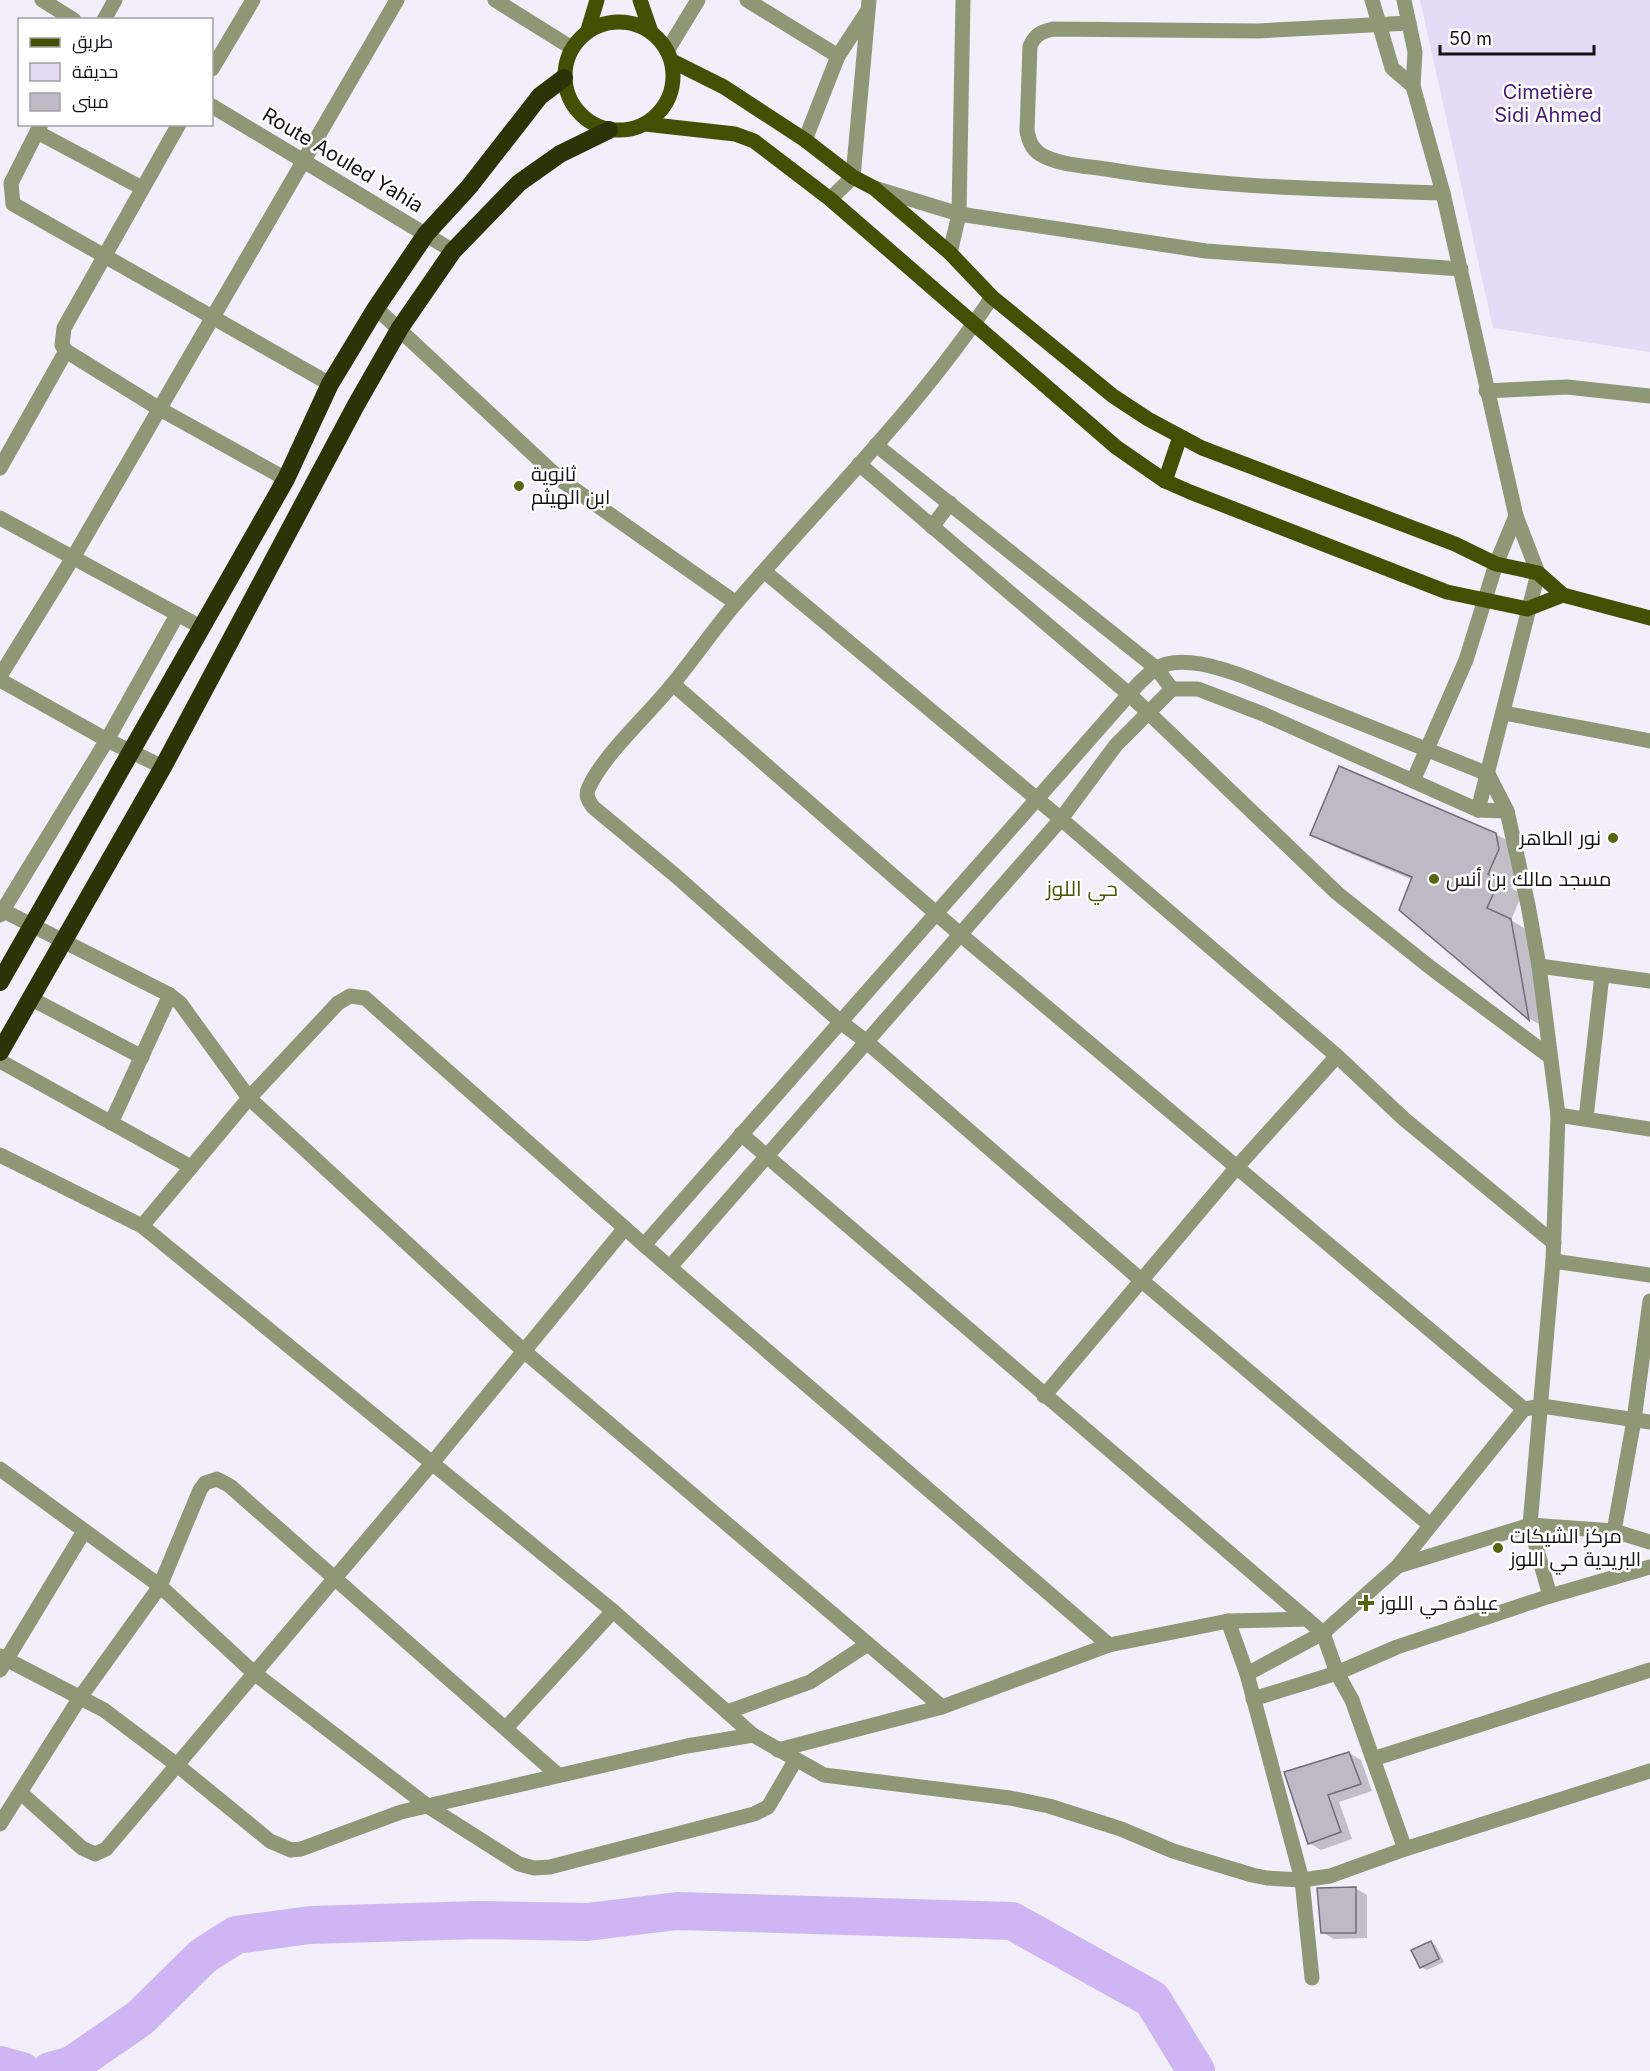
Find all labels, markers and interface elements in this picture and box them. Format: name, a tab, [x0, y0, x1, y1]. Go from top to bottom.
legend	[18, 18, 213, 126]
scale bar	[1440, 18, 1594, 56]
text: 50 m	[1449, 28, 1492, 49]
text: طريق	[72, 31, 113, 54]
text: حديقة	[72, 61, 118, 82]
park label: Cimetière Sidi Ahmed	[1494, 80, 1602, 127]
text: مبنى	[72, 91, 109, 113]
street label: Route Aouled Yahia	[258, 103, 428, 217]
place label: ثانوية ابن الهيثم	[531, 462, 610, 511]
marker: ثانوية ابن الهيثم	[512, 479, 526, 493]
place label: نور الطاهر	[1519, 826, 1601, 850]
marker: نور الطاهر	[1606, 831, 1620, 845]
place label: مسجد مالك بن أنس	[1446, 867, 1611, 892]
marker: مسجد مالك بن أنس	[1427, 872, 1441, 886]
district label: حي اللوز	[1045, 876, 1118, 905]
place label: مركز الشيكات البريدية حي اللوز	[1509, 1524, 1641, 1575]
marker: مركز الشيكات البريدية حي اللوز	[1491, 1541, 1505, 1555]
place label: عيادة حي اللوز	[1379, 1591, 1499, 1619]
marker: عيادة حي اللوز	[1357, 1594, 1375, 1612]

